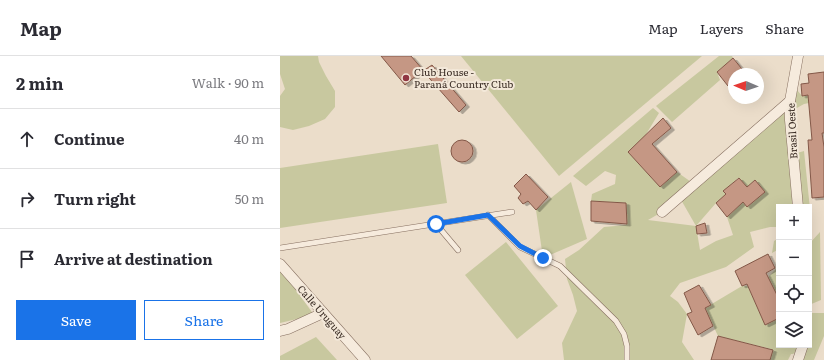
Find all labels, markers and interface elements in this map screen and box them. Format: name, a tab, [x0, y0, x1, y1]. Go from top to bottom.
text: Map	[20, 14, 62, 42]
text: Map	[648, 18, 678, 38]
text: Layers	[700, 18, 743, 38]
text: Share	[765, 18, 804, 38]
place label: Club House - Paraná Country Club	[414, 64, 513, 91]
north arrow	[728, 68, 764, 104]
text: 2 min	[16, 70, 64, 95]
text: Walk · 90 m	[192, 73, 264, 92]
marker: Club House - Paraná Country Club	[401, 73, 411, 83]
street label: Brasil Oeste	[783, 103, 800, 159]
text: Continue	[54, 127, 124, 150]
icon: ahead	[16, 128, 38, 150]
text: 40 m	[234, 129, 264, 148]
text: Turn right	[54, 187, 136, 210]
icon: right	[16, 188, 38, 210]
text: 50 m	[235, 189, 264, 208]
map controls	[776, 204, 812, 348]
button: +	[776, 204, 812, 240]
route start	[427, 215, 445, 233]
button: −	[776, 240, 812, 276]
text: Arrive at destination	[54, 247, 213, 270]
icon: arrive	[16, 248, 38, 270]
route end	[534, 249, 552, 267]
button: locate	[776, 276, 812, 312]
street label: Calle Uruguay	[295, 281, 350, 342]
button: Save	[16, 300, 136, 340]
button: Share	[144, 300, 264, 340]
button: layers	[776, 312, 812, 348]

